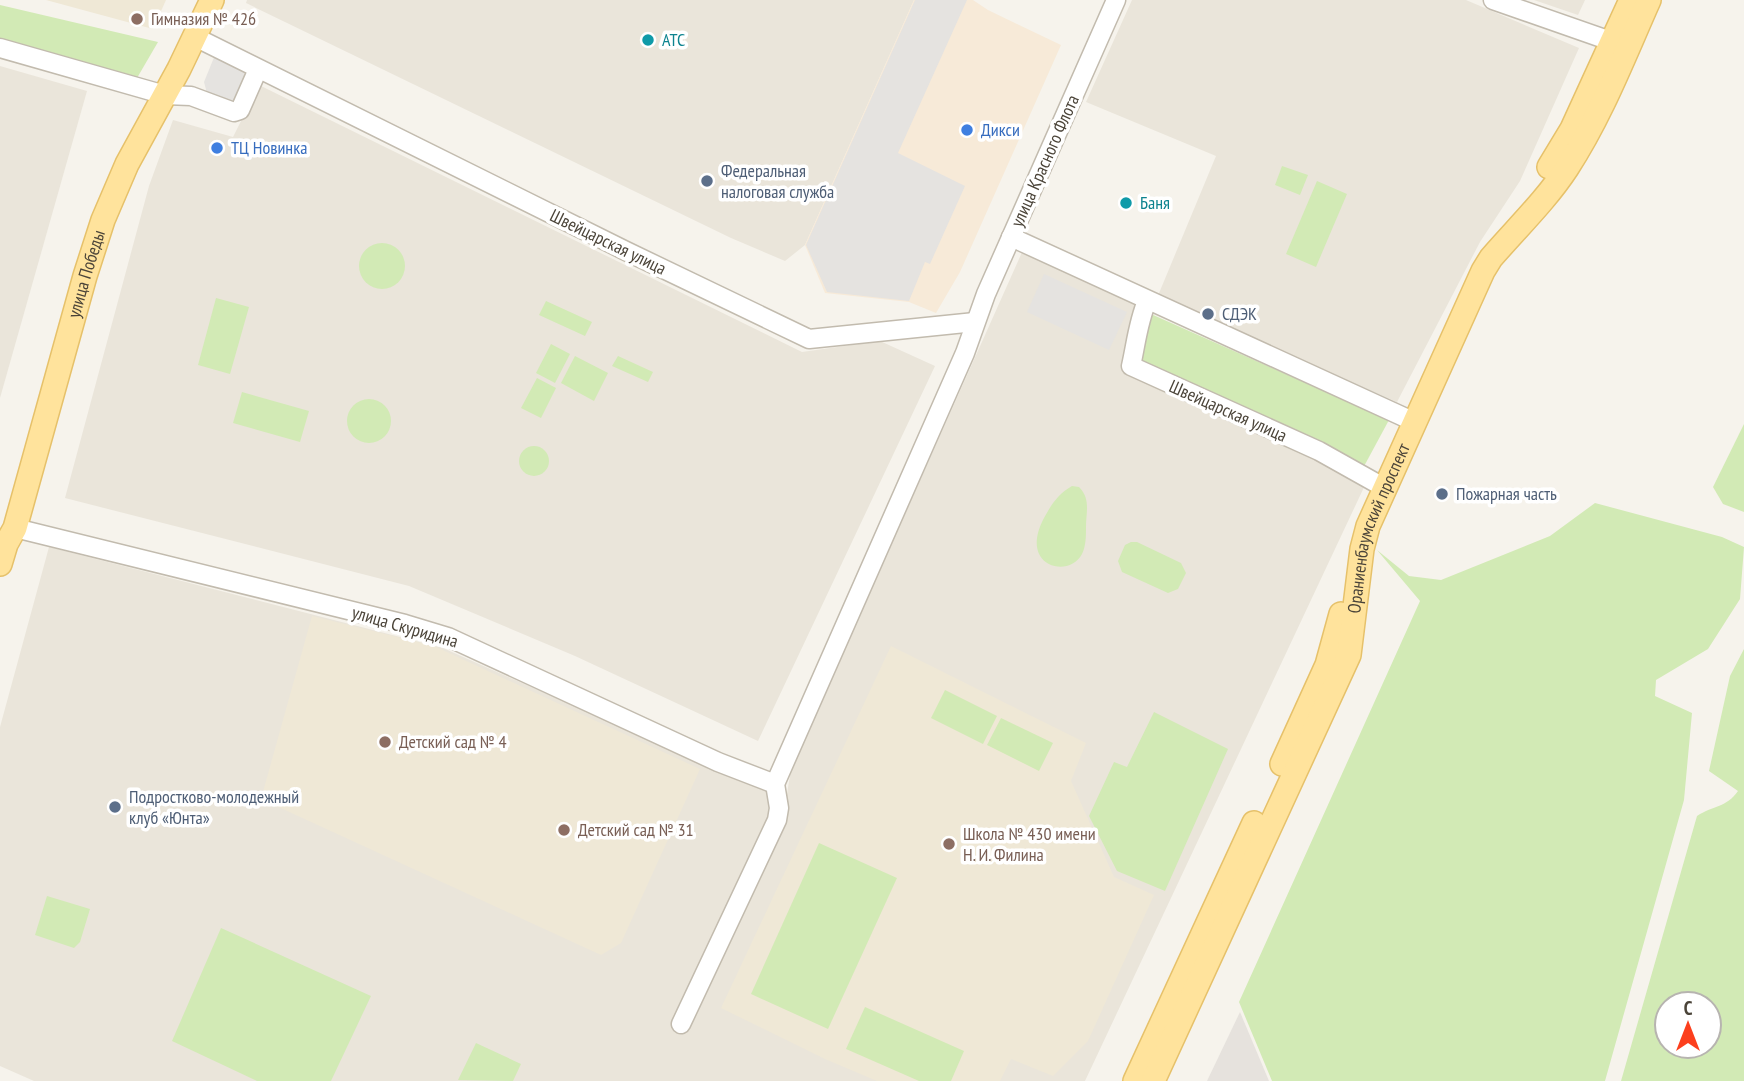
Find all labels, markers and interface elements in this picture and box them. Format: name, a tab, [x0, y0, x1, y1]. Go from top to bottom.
place label: Гимназия № 426	[151, 7, 256, 30]
marker: Гимназия № 426	[129, 11, 145, 27]
place label: АТС	[662, 28, 685, 51]
marker: АТС	[640, 32, 656, 48]
street label: улица Красного Флота	[1005, 91, 1084, 230]
place label: Дикси	[981, 118, 1020, 141]
marker: Дикси	[959, 122, 975, 138]
place label: ТЦ Новинка	[231, 136, 307, 159]
marker: ТЦ Новинка	[209, 140, 225, 156]
place label: Федеральная налоговая служба	[721, 159, 834, 203]
marker: Федеральная налоговая служба	[699, 173, 715, 189]
place label: Баня	[1140, 191, 1170, 214]
marker: Баня	[1118, 195, 1134, 211]
street label: Швейцарская улица	[546, 204, 670, 280]
street label: улица Победы	[62, 227, 110, 320]
place label: СДЭК	[1222, 302, 1257, 325]
marker: СДЭК	[1200, 306, 1216, 322]
street label: Швейцарская улица	[1166, 374, 1291, 447]
street label: Ораниенбаумский проспект	[1342, 439, 1415, 614]
place label: Пожарная часть	[1456, 482, 1557, 505]
marker: Пожарная часть	[1434, 486, 1450, 502]
street label: улица Скуридина	[349, 600, 461, 653]
place label: Детский сад № 4	[399, 730, 507, 753]
marker: Детский сад № 4	[377, 734, 393, 750]
place label: Подростково-молодежный клуб «Юнта»	[129, 785, 299, 829]
marker: Подростково-молодежный клуб «Юнта»	[107, 799, 123, 815]
place label: Детский сад № 31	[578, 818, 694, 841]
marker: Детский сад № 31	[556, 822, 572, 838]
place label: Школа № 430 имени Н. И. Филина	[963, 822, 1096, 866]
marker: Школа № 430 имени Н. И. Филина	[941, 836, 957, 852]
north arrow	[1653, 990, 1723, 1060]
text: С	[1684, 996, 1693, 1020]

